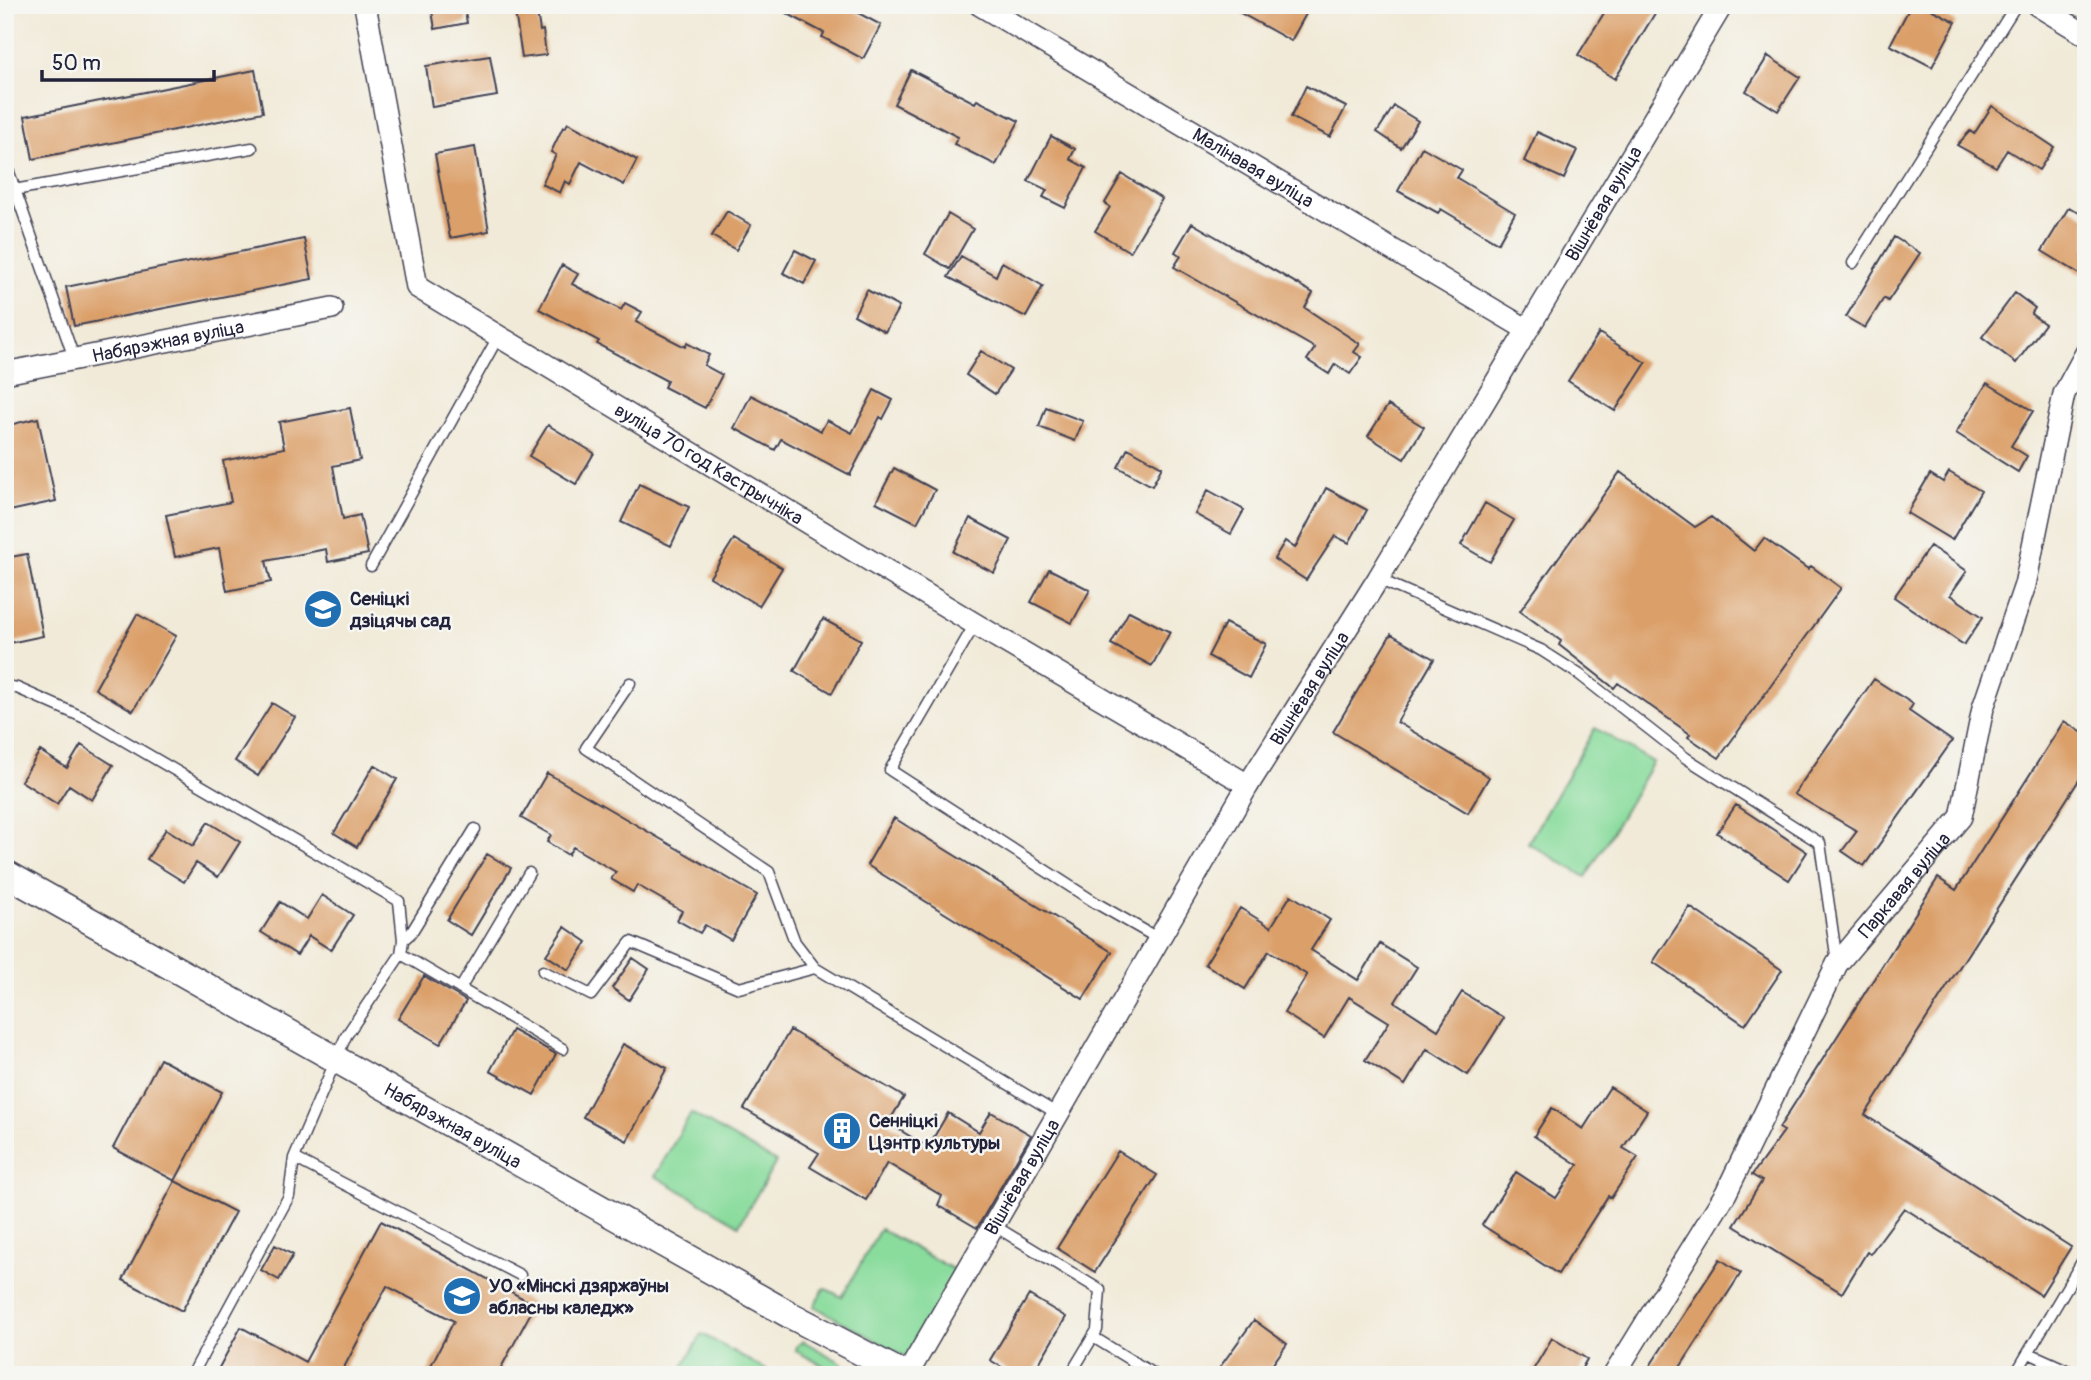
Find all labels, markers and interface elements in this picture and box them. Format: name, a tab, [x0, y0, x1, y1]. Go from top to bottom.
scale bar	[42, 38, 214, 82]
text: 50 m	[52, 50, 101, 77]
street label: Малінавая вуліца	[1188, 123, 1318, 214]
street label: Вішнёвая вуліца	[1560, 142, 1648, 266]
street label: Набярэжная вуліца	[90, 315, 246, 368]
street label: вуліца 70 год Кастрычніка	[610, 398, 807, 530]
place label: Сеніцкі дзіцячы сад	[349, 587, 451, 633]
school or university icon: Сеніцкі дзіцячы сад	[302, 588, 344, 630]
street label: Вішнёвая вуліца	[1265, 627, 1355, 750]
street label: Паркавая вуліца	[1853, 827, 1956, 943]
street label: Набярэжная вуліца	[379, 1078, 526, 1174]
place label: Сенніцкі Цэнтр культуры	[869, 1109, 1000, 1155]
building icon: Сенніцкі Цэнтр культуры	[821, 1110, 863, 1152]
street label: Вішнёвая вуліца	[979, 1115, 1066, 1240]
place label: УО «Мінскі дзяржаўны абласны каледж»	[489, 1274, 669, 1320]
school or university icon: УО «Мінскі дзяржаўны абласны каледж»	[441, 1275, 483, 1317]

